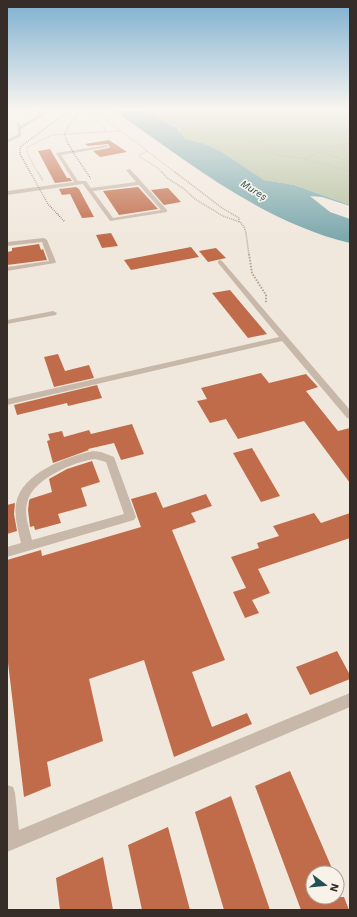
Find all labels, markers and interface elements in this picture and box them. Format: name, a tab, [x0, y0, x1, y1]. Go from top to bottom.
water label: Mureș	[239, 178, 269, 202]
north arrow	[305, 865, 345, 905]
text: N	[327, 882, 342, 893]

